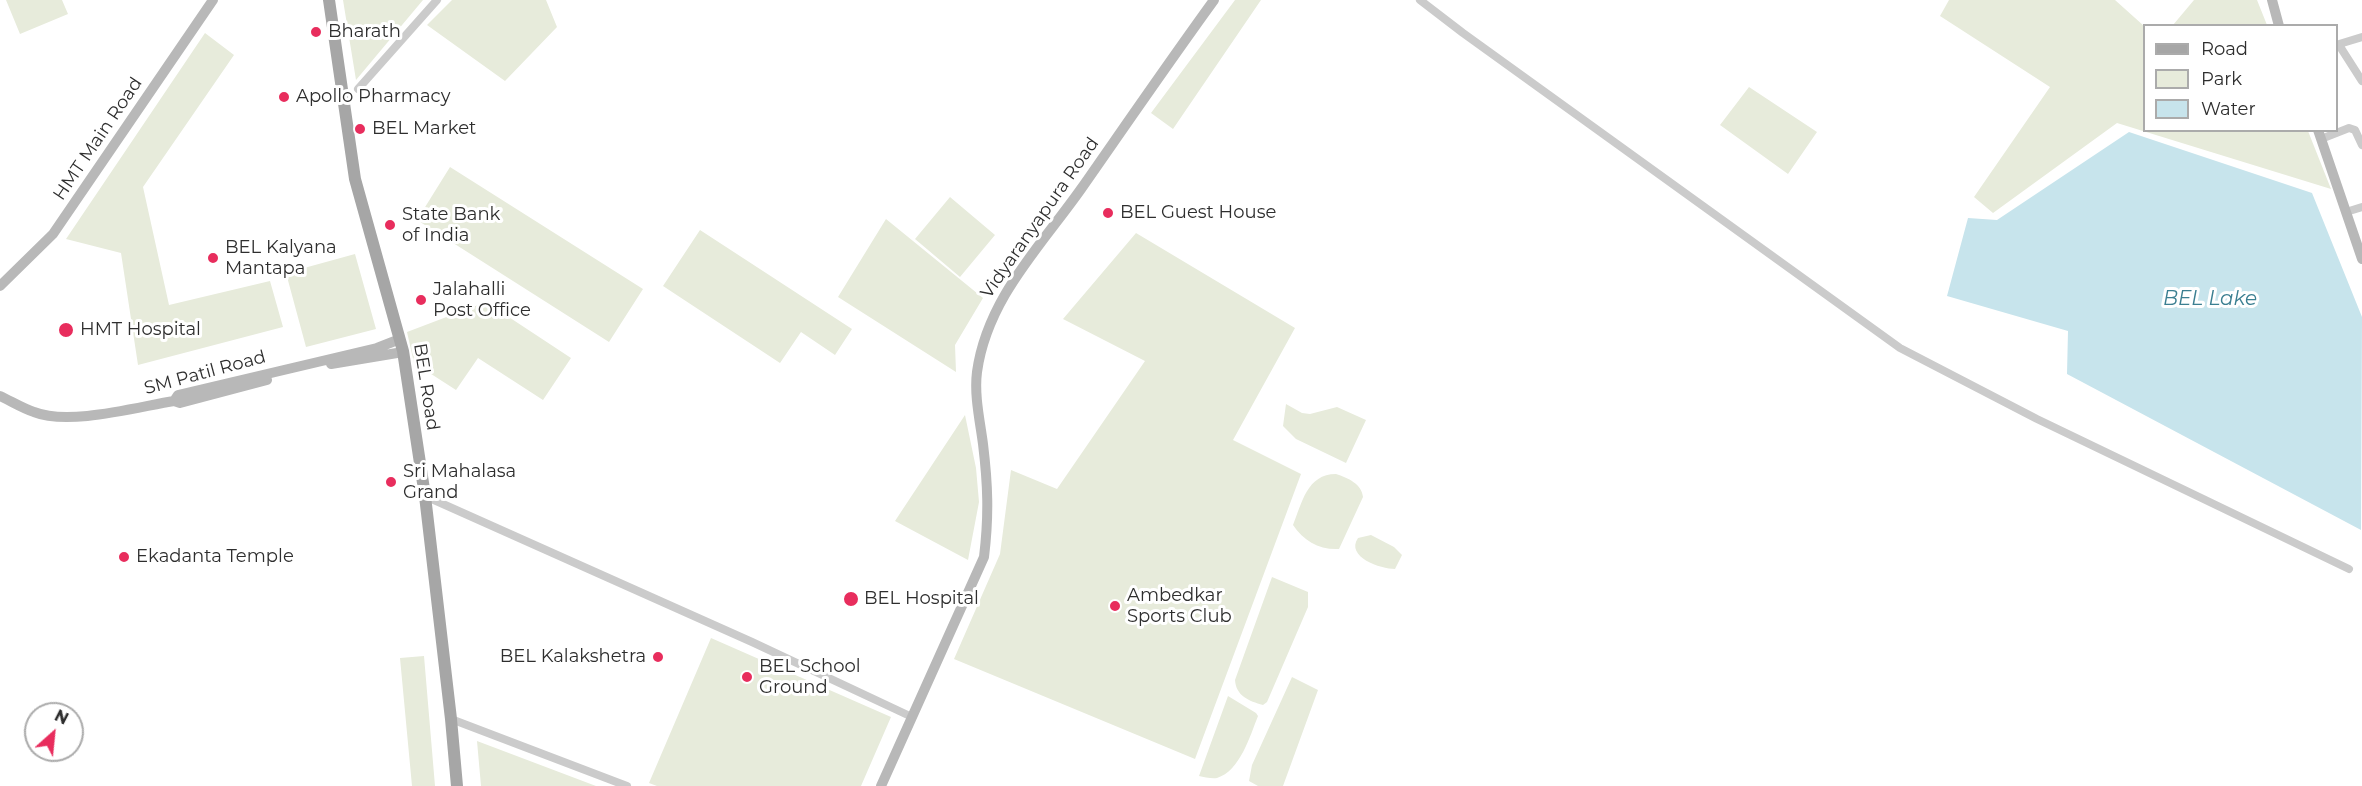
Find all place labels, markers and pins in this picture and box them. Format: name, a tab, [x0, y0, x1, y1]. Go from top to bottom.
place label: Bharath	[328, 21, 401, 43]
marker: Bharath	[309, 25, 323, 39]
place label: Apollo Pharmacy	[296, 86, 450, 108]
marker: Apollo Pharmacy	[277, 90, 291, 104]
place label: BEL Market	[372, 118, 476, 140]
marker: BEL Market	[353, 122, 367, 136]
place label: BEL Guest House	[1120, 202, 1276, 224]
place label: State Bank of India	[402, 204, 500, 246]
marker: BEL Guest House	[1101, 206, 1115, 220]
marker: State Bank of India	[383, 218, 397, 232]
place label: BEL Kalyana Mantapa	[225, 237, 337, 280]
marker: BEL Kalyana Mantapa	[206, 251, 220, 265]
place label: Jalahalli Post Office	[433, 279, 531, 322]
marker: Jalahalli Post Office	[414, 293, 428, 307]
place label: HMT Hospital	[80, 319, 201, 341]
marker: HMT Hospital	[57, 321, 75, 339]
place label: Sri Mahalasa Grand	[403, 461, 516, 504]
marker: Sri Mahalasa Grand	[384, 475, 398, 489]
place label: Ekadanta Temple	[136, 546, 294, 568]
marker: Ekadanta Temple	[117, 550, 131, 564]
place label: Ambedkar Sports Club	[1127, 585, 1232, 628]
place label: BEL Hospital	[864, 588, 979, 610]
marker: BEL Hospital	[842, 590, 860, 608]
marker: Ambedkar Sports Club	[1108, 599, 1122, 613]
place label: BEL Kalakshetra	[500, 646, 646, 668]
marker: BEL Kalakshetra	[651, 650, 665, 664]
place label: BEL School Ground	[759, 656, 861, 698]
marker: BEL School Ground	[740, 670, 754, 684]

